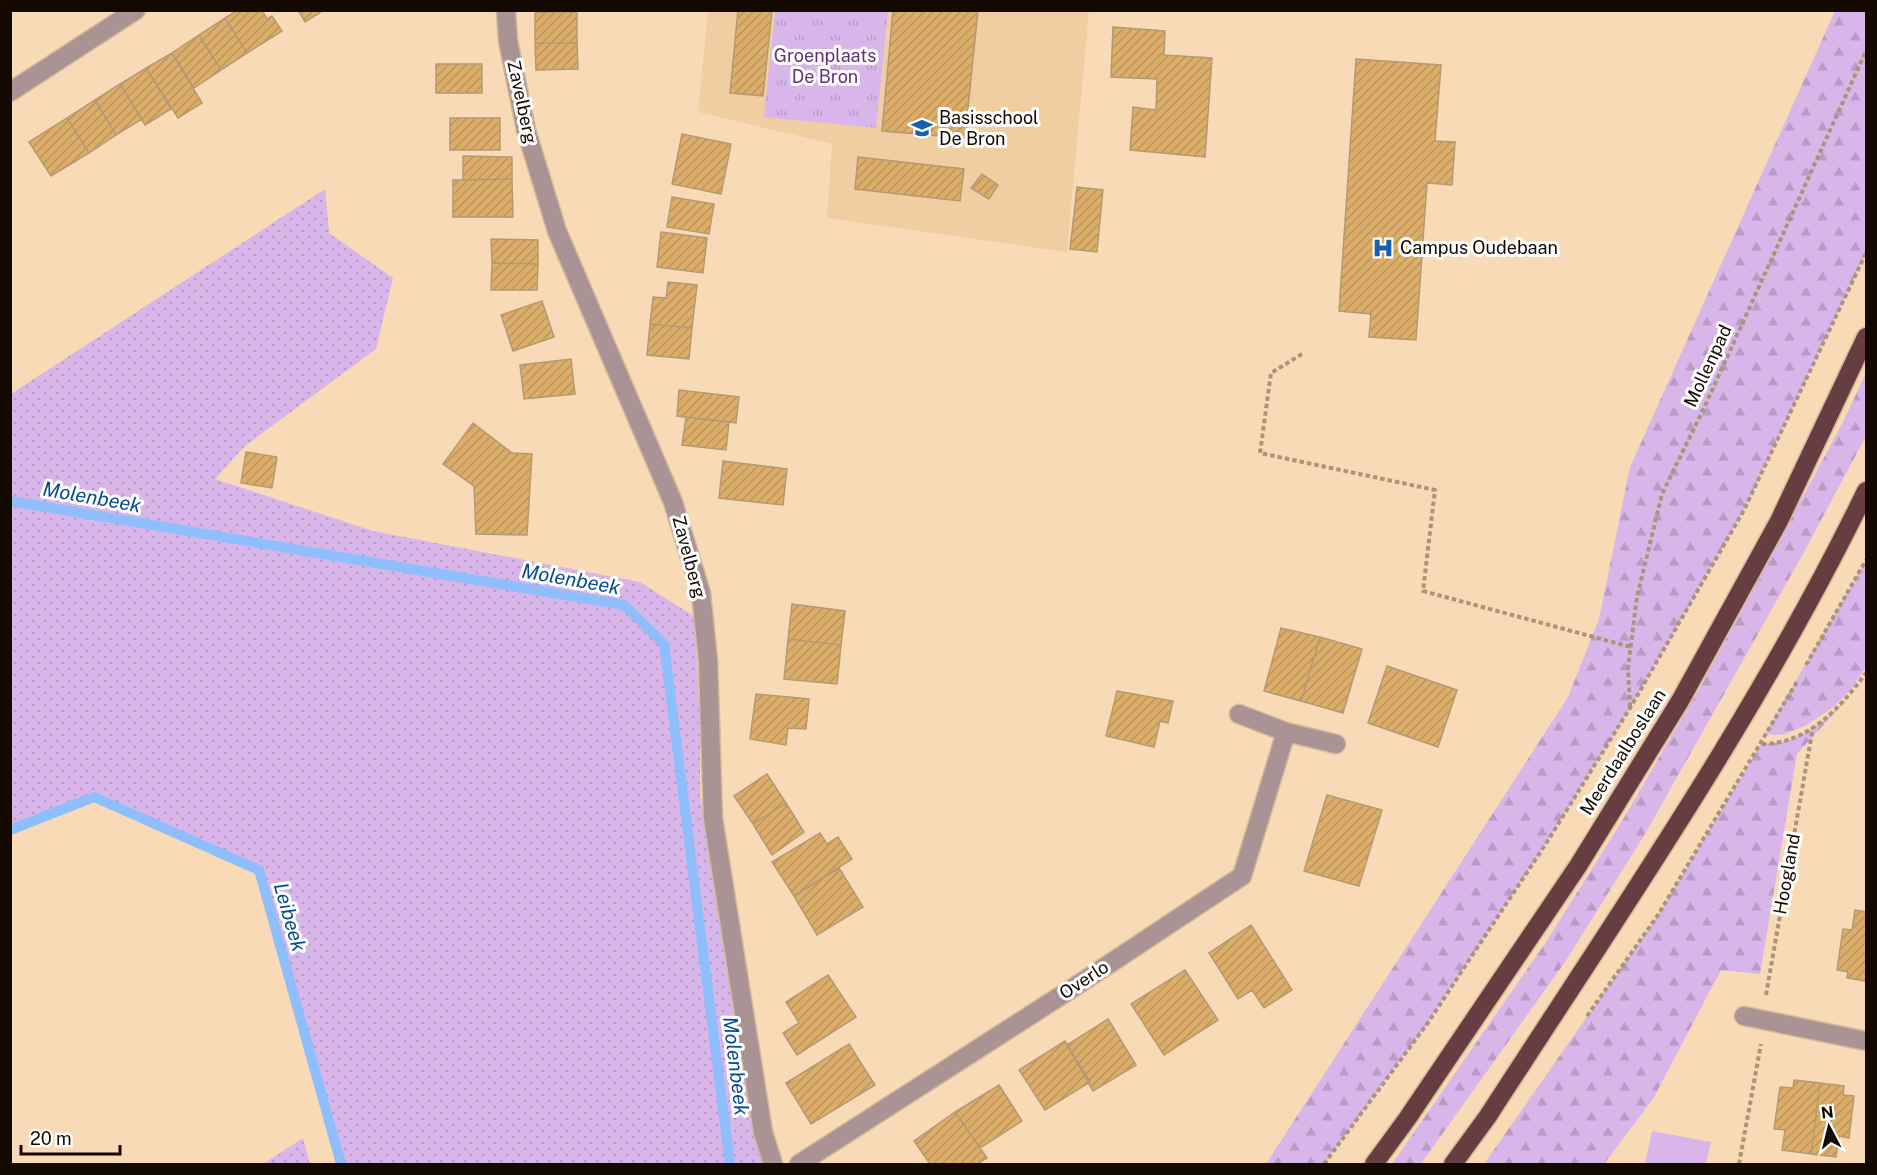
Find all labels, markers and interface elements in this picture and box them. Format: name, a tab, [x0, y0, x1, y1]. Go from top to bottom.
park label: Groenplaats De Bron	[774, 45, 876, 87]
street label: Zavelberg	[503, 58, 542, 145]
place label: Basisschool De Bron	[939, 107, 1039, 149]
school or university icon: Basisschool De Bron	[910, 116, 934, 140]
hospital icon: Campus Oudebaan	[1371, 236, 1395, 260]
place label: Campus Oudebaan	[1400, 237, 1558, 258]
street label: Mollenpad	[1679, 321, 1736, 410]
water label: Molenbeek	[41, 477, 143, 517]
street label: Zavelberg	[668, 513, 711, 600]
water label: Molenbeek	[520, 559, 622, 599]
street label: Meerdaalboslaan	[1575, 685, 1670, 819]
street label: Hoogland	[1769, 832, 1804, 916]
water label: Leibeek	[269, 880, 311, 955]
street label: Overlo	[1055, 956, 1112, 1003]
water label: Molenbeek	[718, 1015, 754, 1117]
north arrow	[1799, 1097, 1859, 1157]
text: N	[1820, 1102, 1835, 1123]
scale bar	[21, 1118, 120, 1156]
text: 20 m	[30, 1128, 72, 1149]

